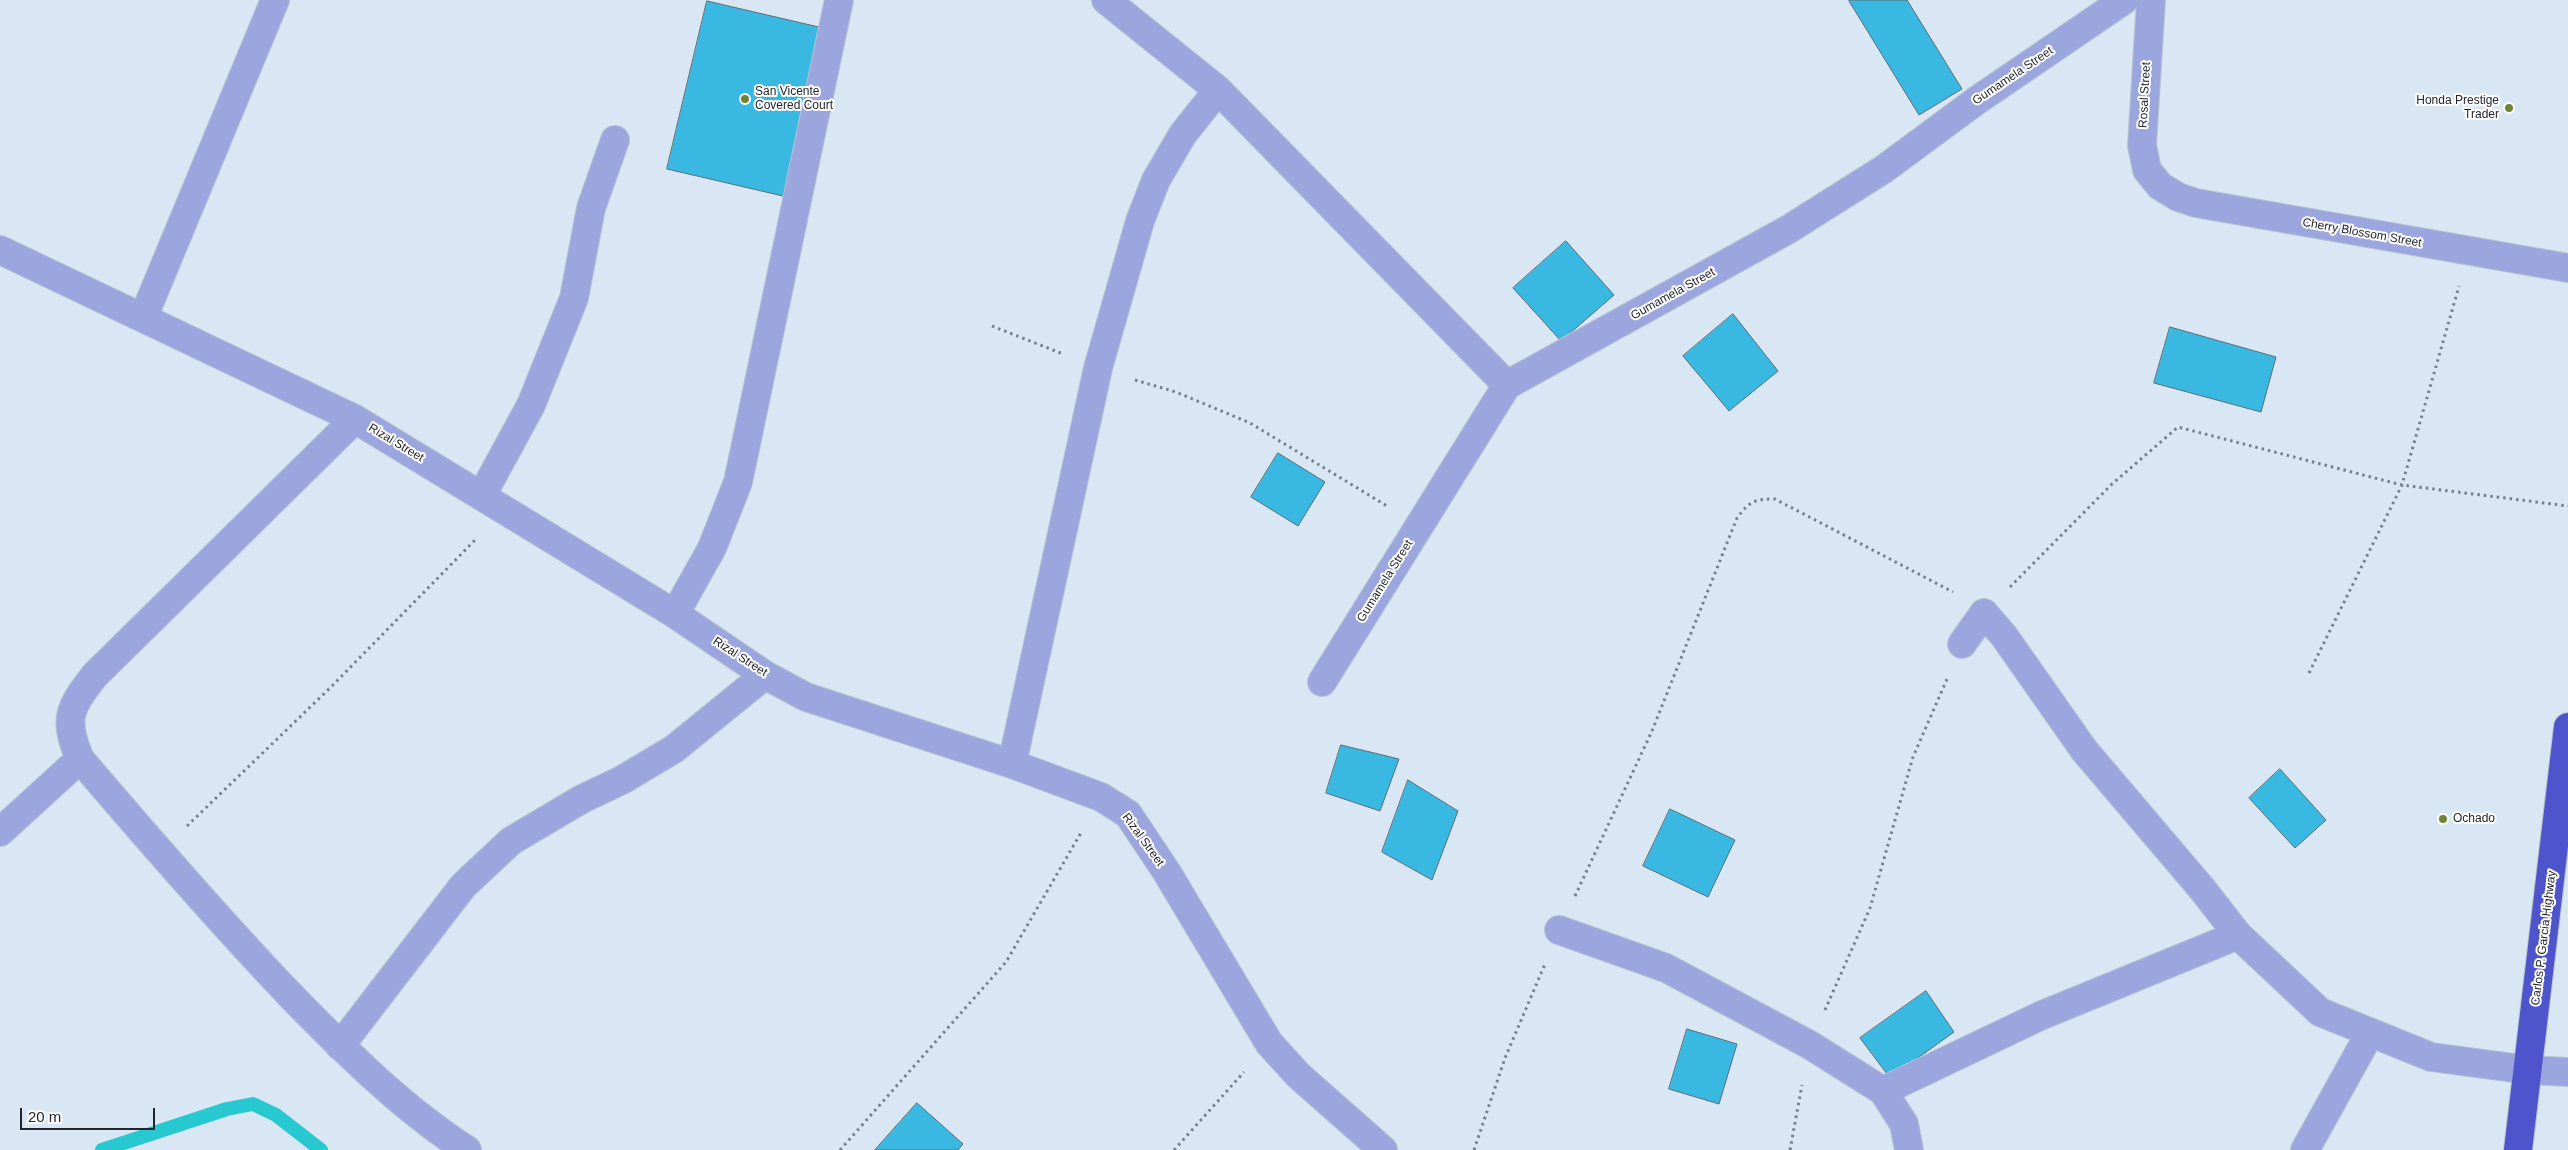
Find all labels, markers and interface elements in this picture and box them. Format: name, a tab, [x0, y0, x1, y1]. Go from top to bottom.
street label: Gumamela Street	[1970, 44, 2056, 108]
street label: Rosal Street	[2136, 62, 2154, 128]
place label: San Vicente Covered Court	[755, 85, 833, 113]
marker: San Vicente Covered Court	[739, 93, 751, 105]
place label: Honda Prestige Trader	[2416, 94, 2499, 122]
marker: Honda Prestige Trader	[2503, 102, 2515, 114]
street label: Cherry Blossom Street	[2301, 215, 2423, 251]
street label: Gumamela Street	[1628, 265, 1718, 323]
street label: Rizal Street	[366, 421, 426, 465]
street label: Gumamela Street	[1354, 537, 1416, 625]
street label: Rizal Street	[710, 634, 770, 680]
street label: Rizal Street	[1119, 811, 1167, 869]
place label: Ochado	[2453, 812, 2495, 826]
marker: Ochado	[2437, 813, 2449, 825]
street label: Carlos P. Garcia Highway	[2529, 870, 2559, 1006]
scale bar	[22, 1098, 158, 1130]
text: 20 m	[28, 1108, 61, 1125]

